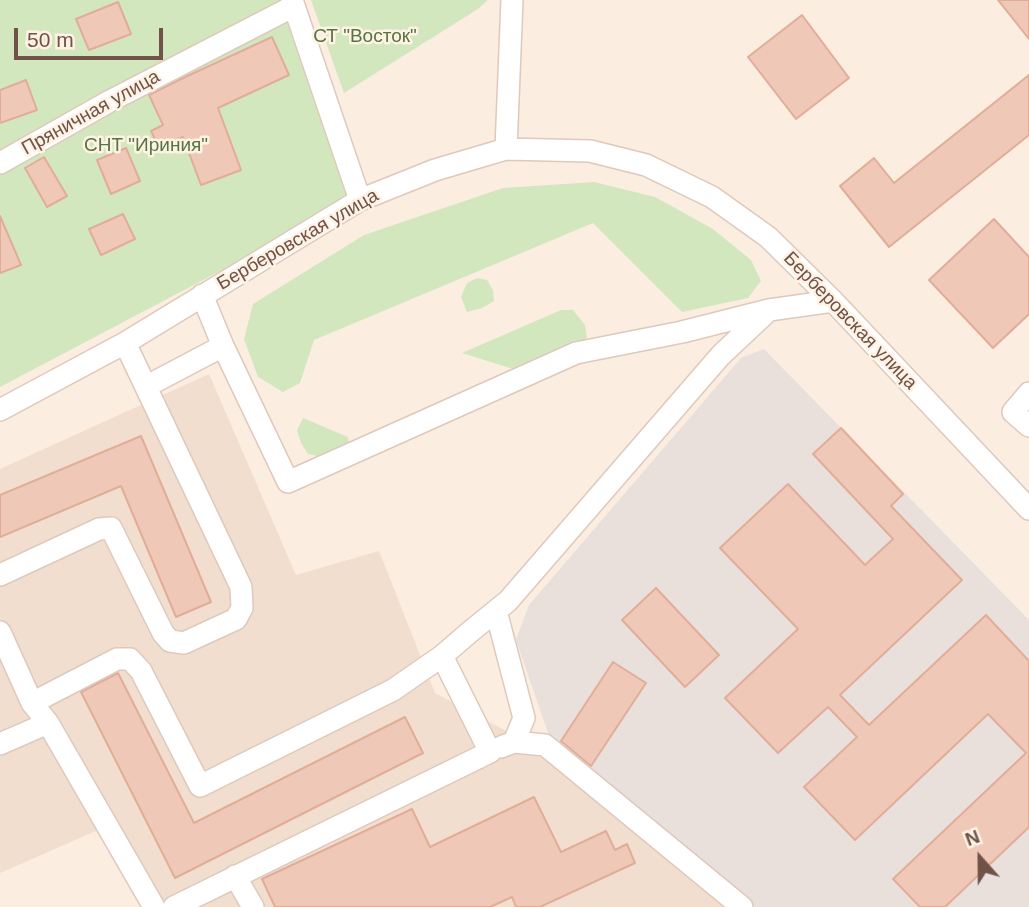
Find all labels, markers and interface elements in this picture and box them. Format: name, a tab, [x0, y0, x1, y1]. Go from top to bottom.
scale bar	[18, 14, 166, 58]
park label: СТ "Восток"	[313, 26, 417, 48]
text: 50 m	[27, 28, 74, 51]
street label: Пряничная улица	[18, 66, 164, 160]
park label: СНТ "Ириния"	[84, 135, 208, 157]
street label: Берберовская улица	[213, 185, 383, 295]
street label: Берберовская улица	[778, 247, 922, 395]
north arrow	[945, 823, 1015, 893]
text: N	[962, 826, 982, 850]

